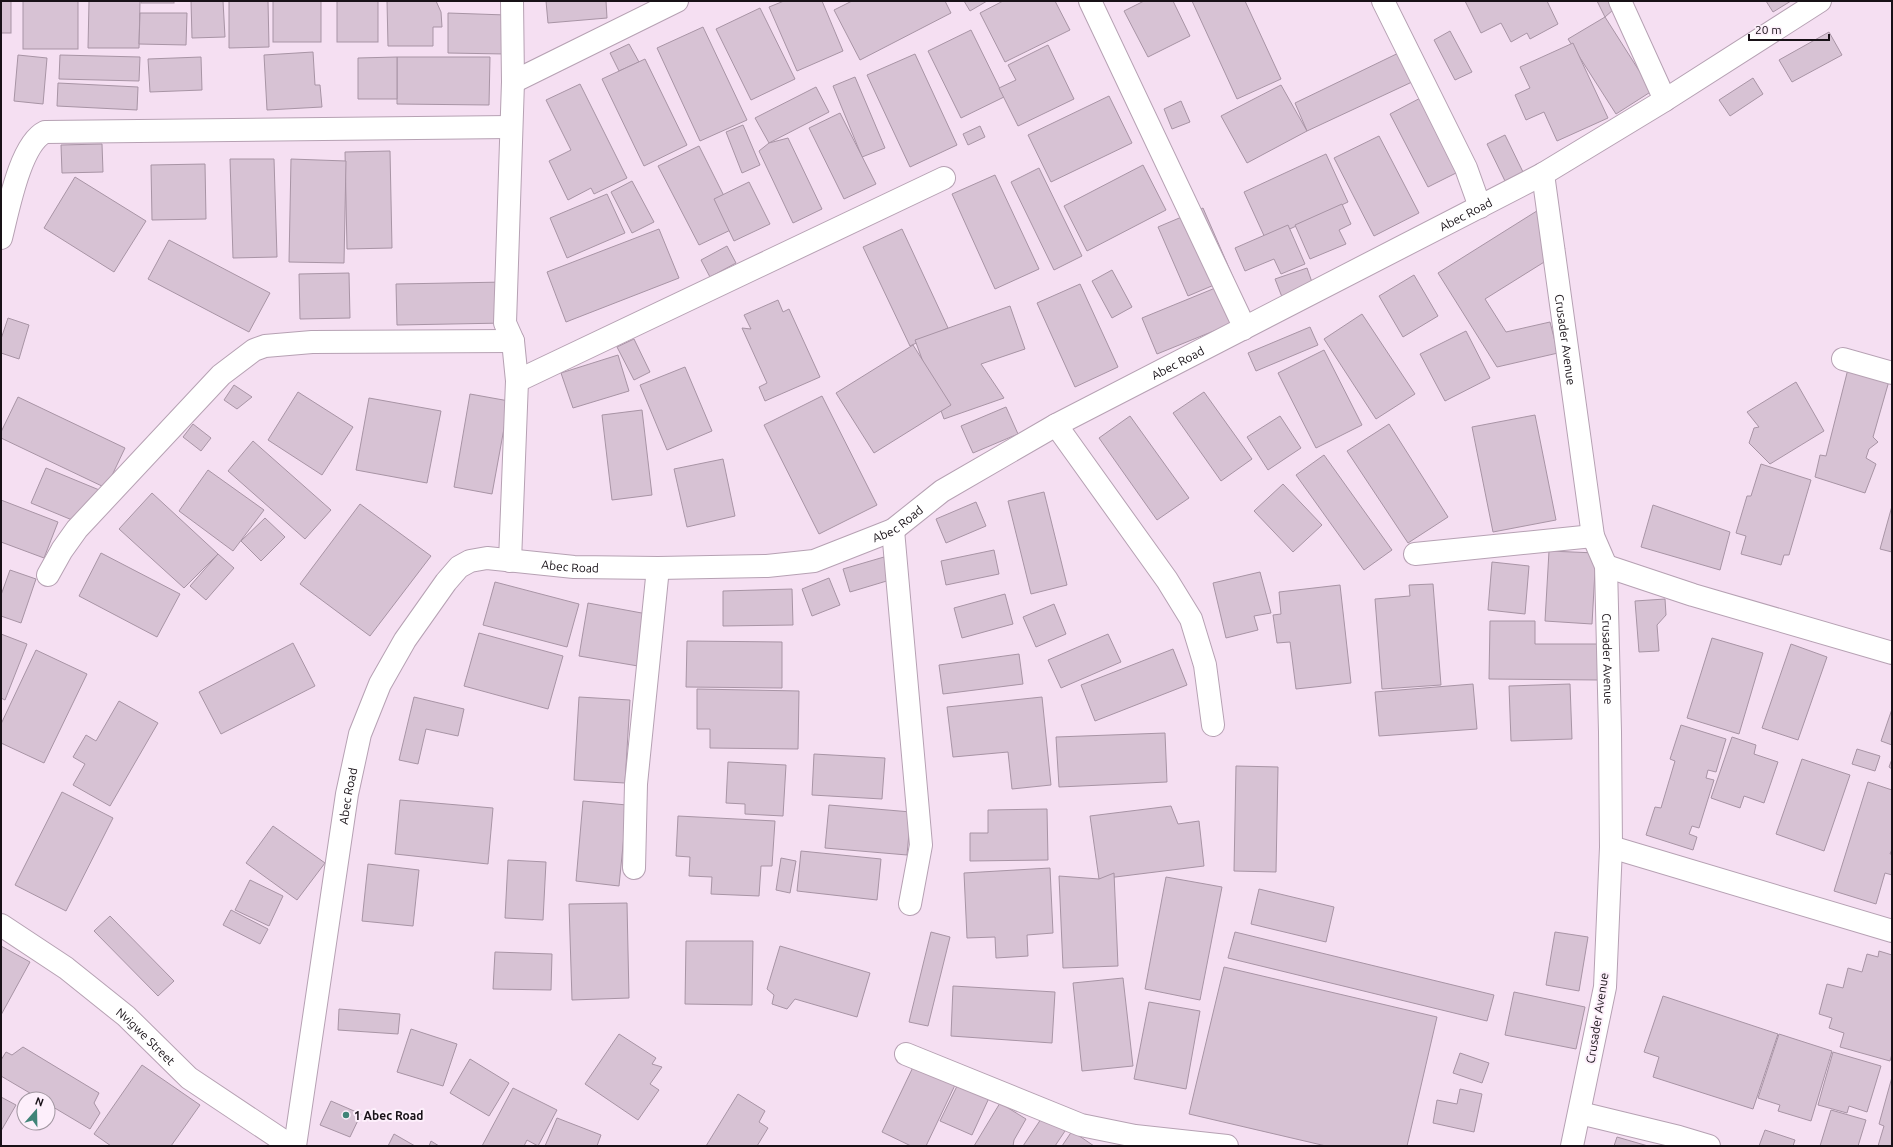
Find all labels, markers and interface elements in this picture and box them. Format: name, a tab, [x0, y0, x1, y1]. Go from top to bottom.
scale bar	[1749, 16, 1829, 42]
text: 20 m	[1755, 23, 1782, 36]
street label: Abec Road	[1437, 195, 1494, 233]
street label: Crusader Avenue	[1553, 293, 1579, 386]
street label: Abec Road	[1149, 343, 1206, 381]
street label: Abec Road	[870, 503, 925, 544]
street label: Abec Road	[541, 557, 599, 574]
street label: Crusader Avenue	[1601, 613, 1616, 705]
street label: Abec Road	[336, 766, 359, 825]
street label: Crusader Avenue	[1583, 972, 1611, 1064]
street label: Nvigwe Street	[114, 1005, 178, 1067]
north arrow	[16, 1091, 56, 1131]
text: N	[34, 1095, 45, 1109]
place label: 1 Abec Road	[354, 1109, 423, 1122]
marker: 1 Abec Road	[341, 1110, 351, 1120]

